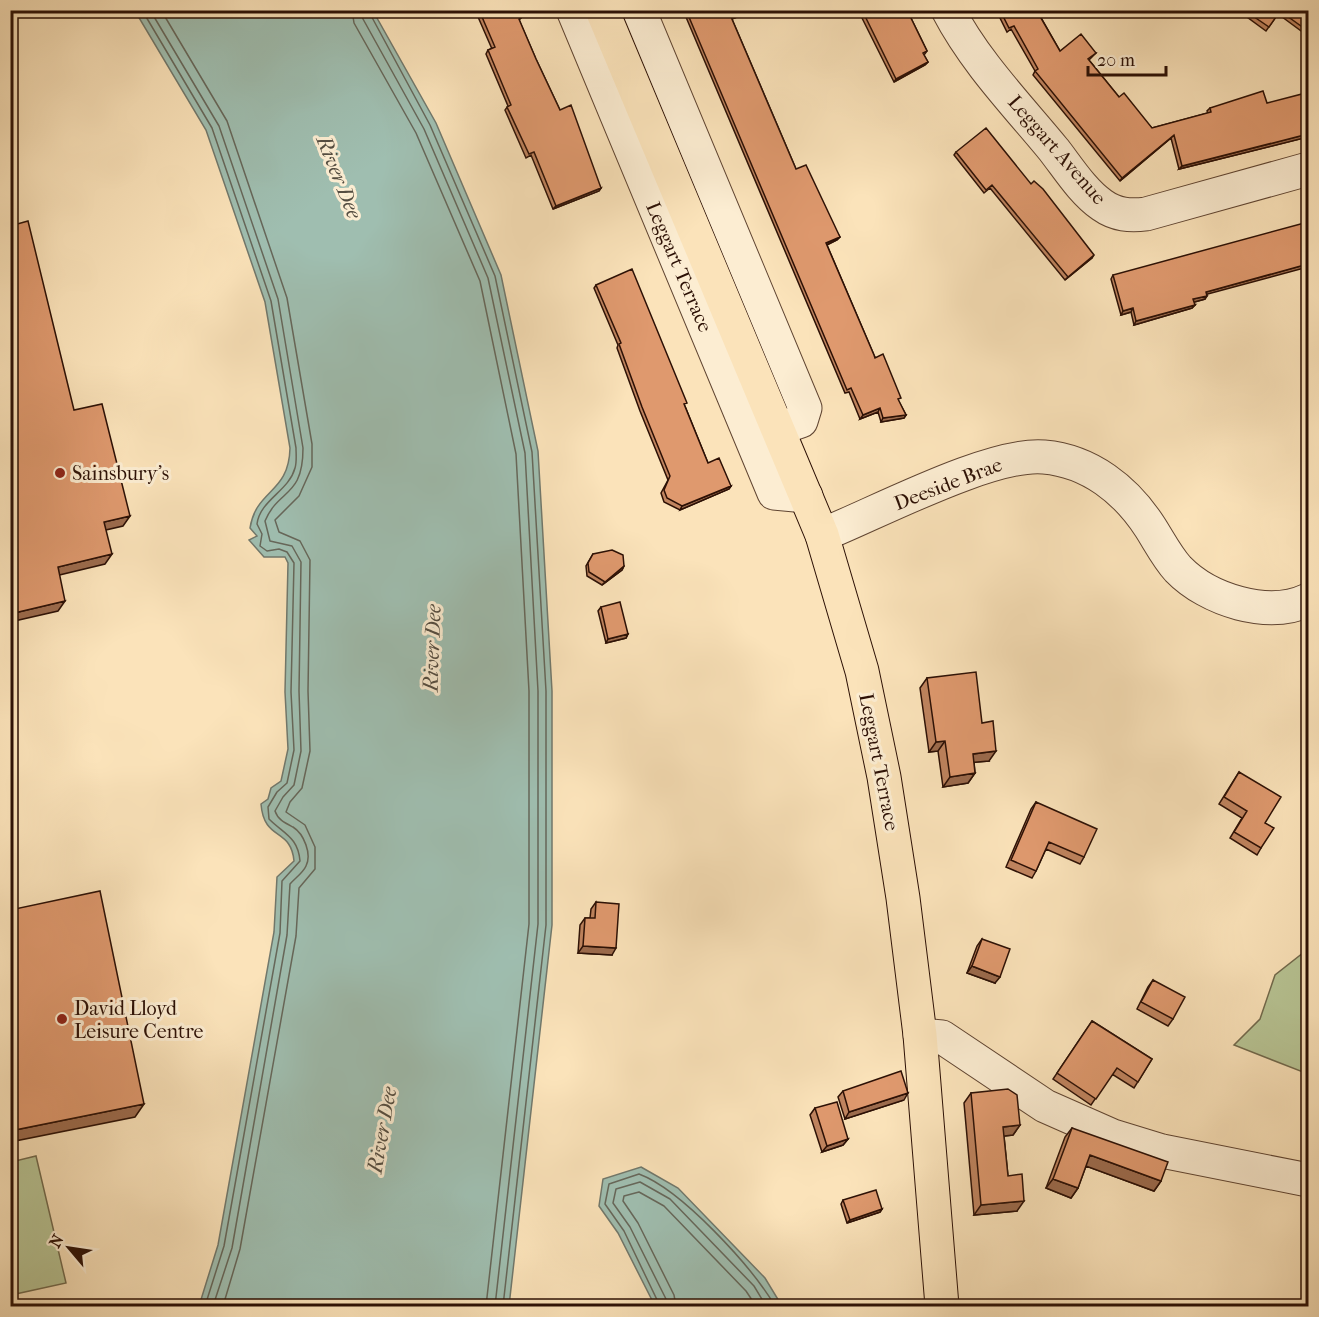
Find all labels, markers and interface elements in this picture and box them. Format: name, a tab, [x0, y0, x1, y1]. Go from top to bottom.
scale bar	[1088, 39, 1166, 77]
text: 20 m	[1097, 50, 1135, 71]
street label: Leggart Avenue	[1003, 91, 1111, 209]
water label: River Dee	[311, 130, 367, 222]
street label: Leggart Terrace	[641, 198, 717, 336]
street label: Deeside Brae	[891, 453, 1005, 515]
place label: Sainsbury's	[72, 462, 169, 485]
marker: Sainsbury's	[53, 466, 67, 480]
water label: River Dee	[418, 604, 446, 694]
street label: Leggart Terrace	[854, 691, 904, 833]
place label: David Lloyd Leisure Centre	[74, 997, 204, 1043]
marker: David Lloyd Leisure Centre	[55, 1012, 69, 1026]
water label: River Dee	[362, 1085, 401, 1177]
north arrow	[39, 1218, 99, 1278]
text: N	[45, 1230, 68, 1251]

